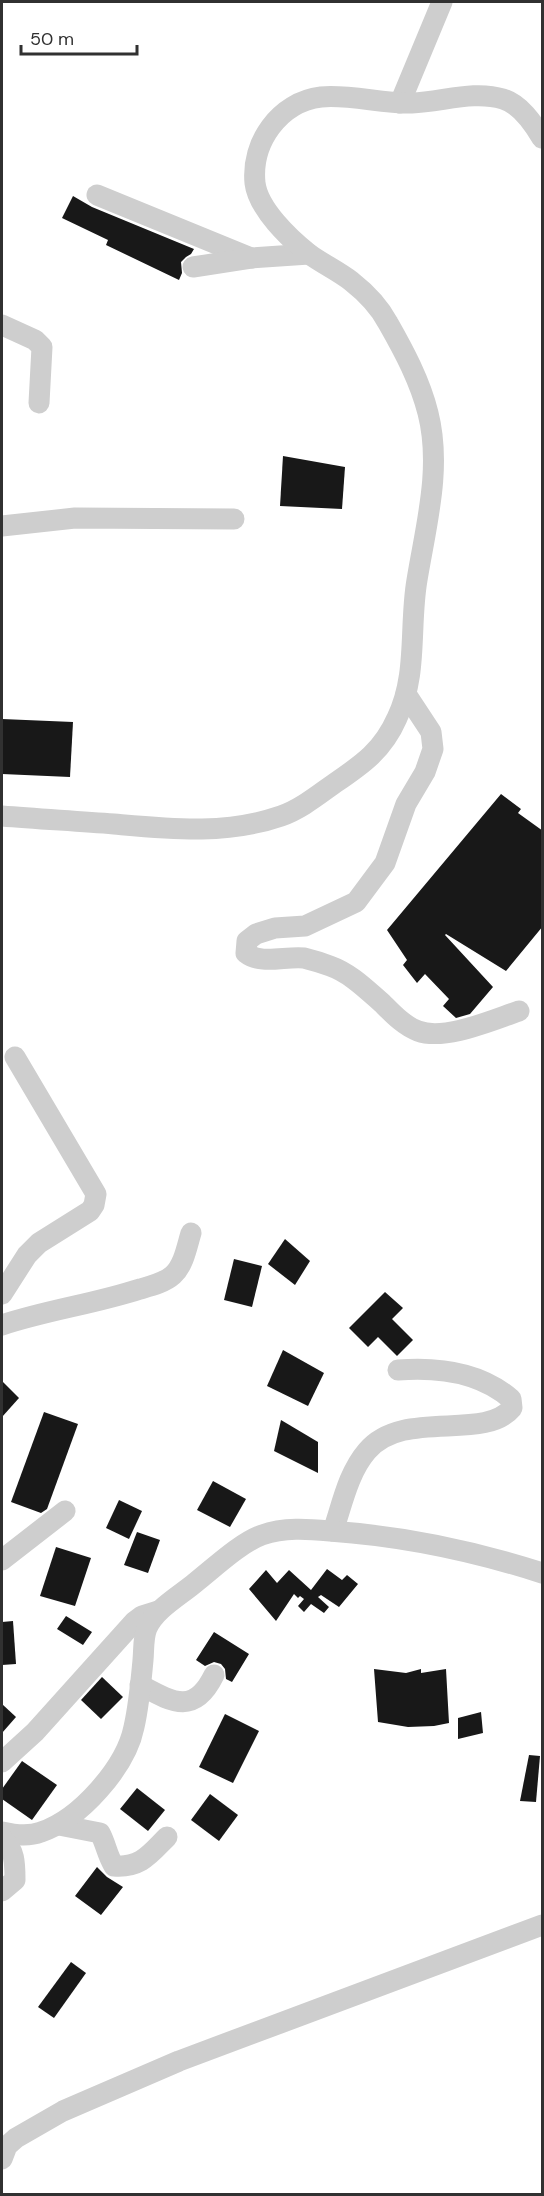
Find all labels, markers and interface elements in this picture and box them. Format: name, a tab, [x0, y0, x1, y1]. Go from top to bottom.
scale bar	[21, 18, 136, 56]
text: 50 m	[30, 27, 74, 51]

